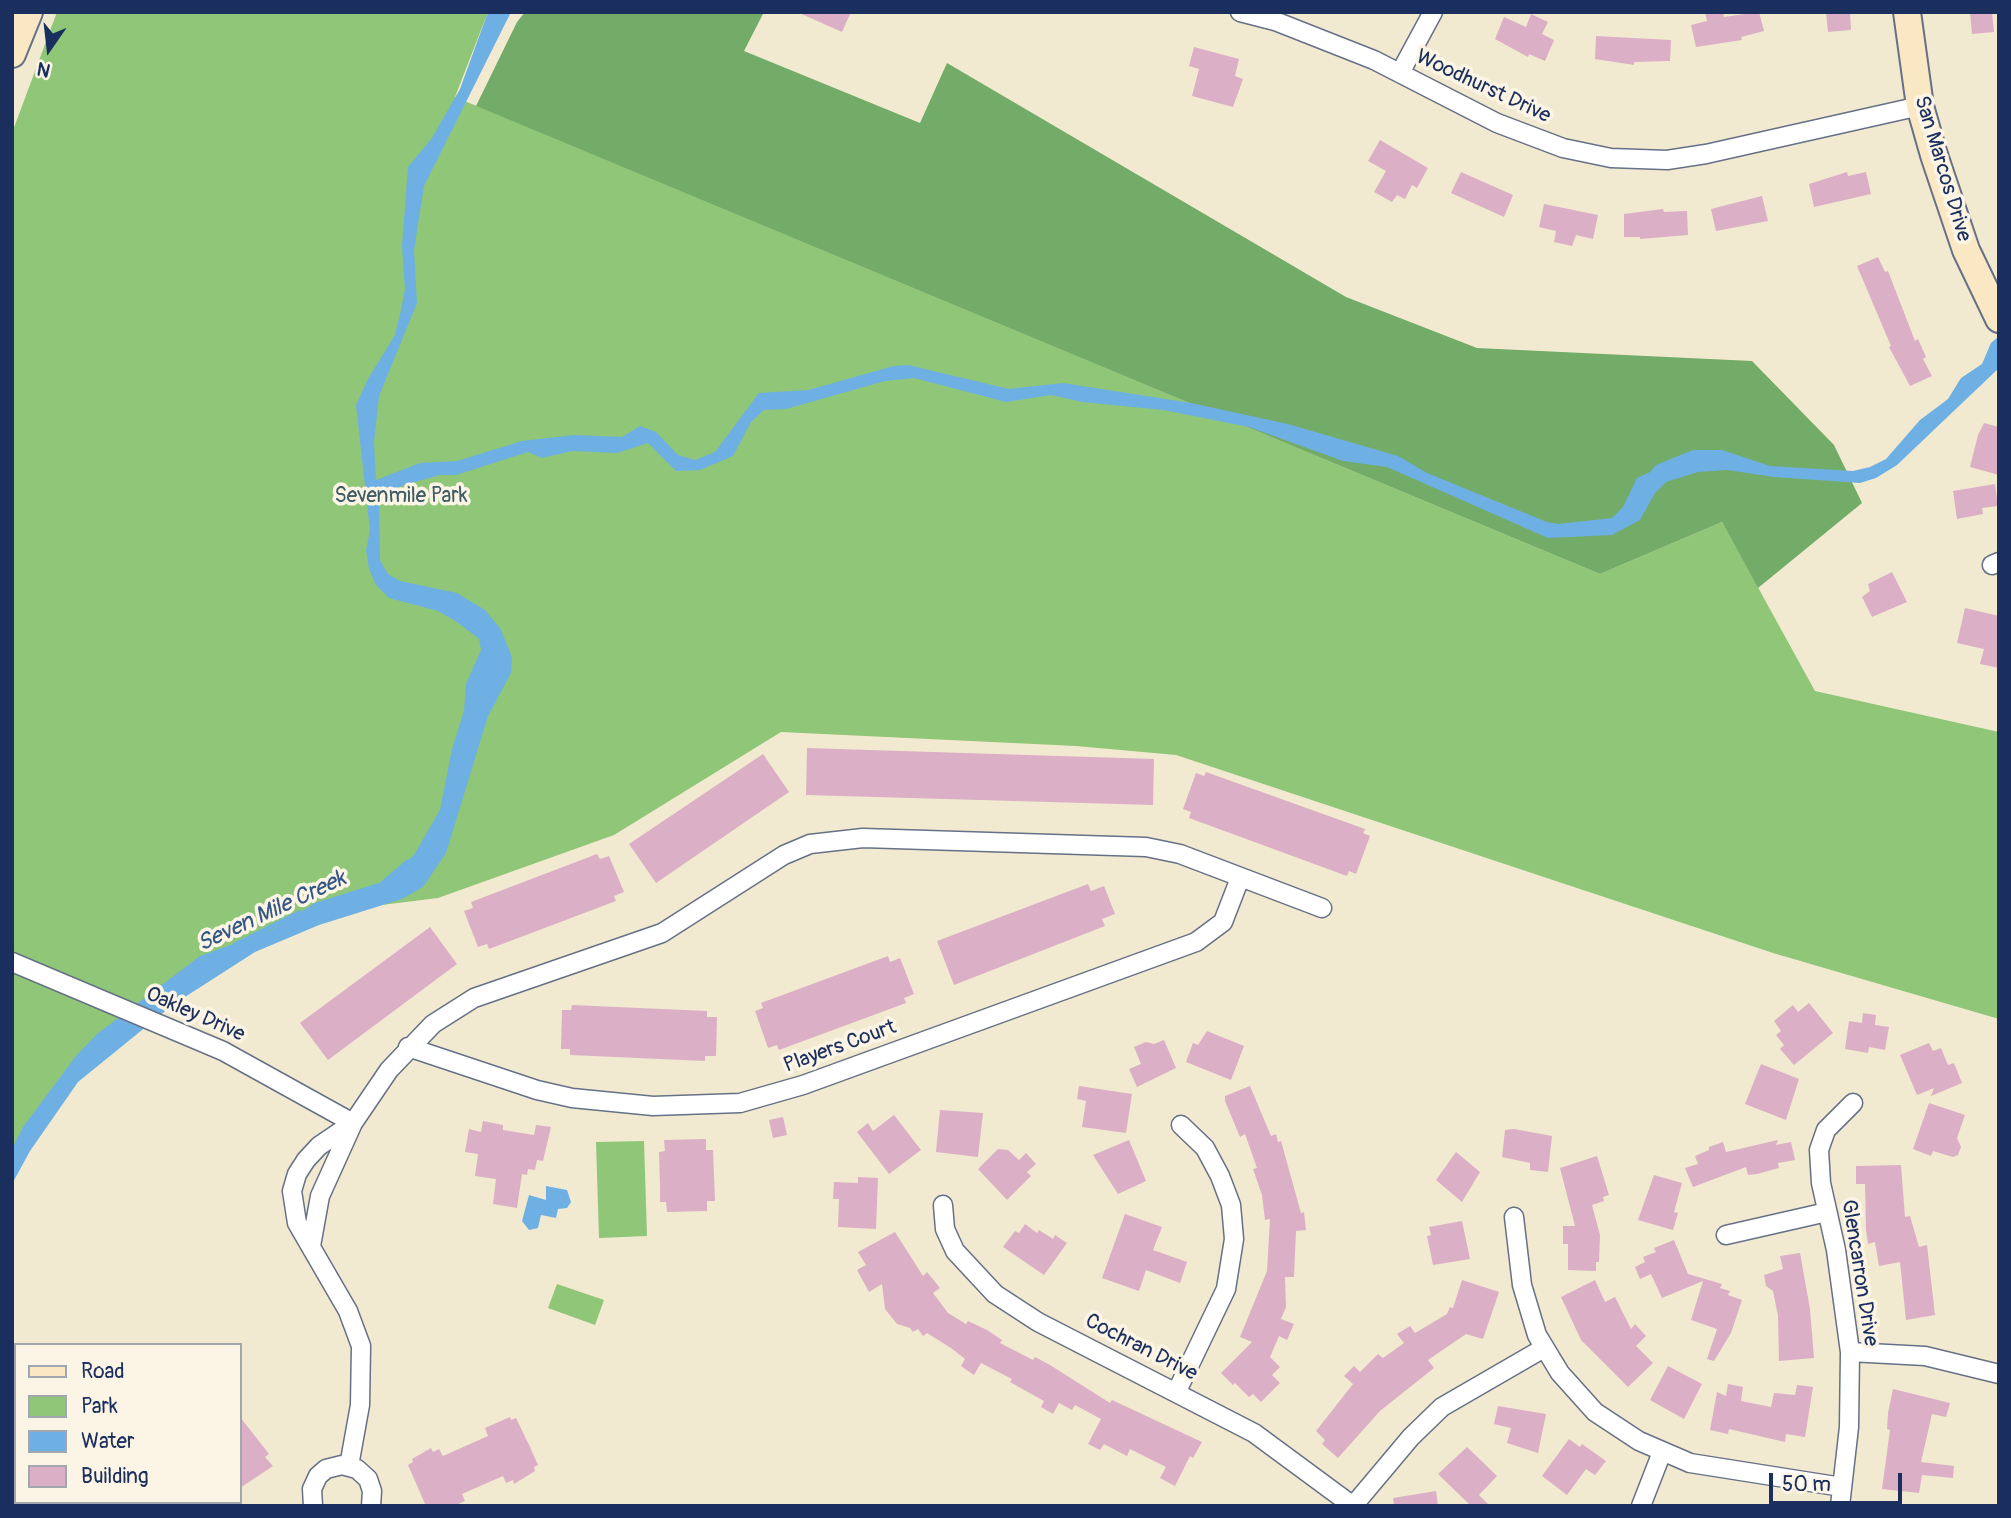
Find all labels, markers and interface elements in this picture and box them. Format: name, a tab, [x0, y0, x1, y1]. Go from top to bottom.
north arrow	[14, 14, 84, 84]
street label: Woodhurst Drive	[1412, 45, 1554, 129]
text: N	[35, 56, 53, 83]
street label: San Marcos Drive	[1908, 93, 1976, 245]
park label: Sevenmile Park	[335, 484, 467, 510]
water label: Seven Mile Creek	[193, 866, 351, 958]
street label: Oakley Drive	[142, 982, 248, 1048]
street label: Players Court	[780, 1015, 900, 1079]
street label: Glencarron Drive	[1835, 1198, 1883, 1348]
street label: Cochran Drive	[1081, 1309, 1201, 1387]
legend	[14, 1343, 242, 1504]
text: Road	[81, 1358, 125, 1385]
text: Park	[81, 1393, 118, 1420]
text: Water	[81, 1428, 134, 1455]
scale bar	[1773, 1458, 1906, 1502]
text: Building	[81, 1463, 148, 1490]
text: 50 m	[1782, 1471, 1831, 1498]

